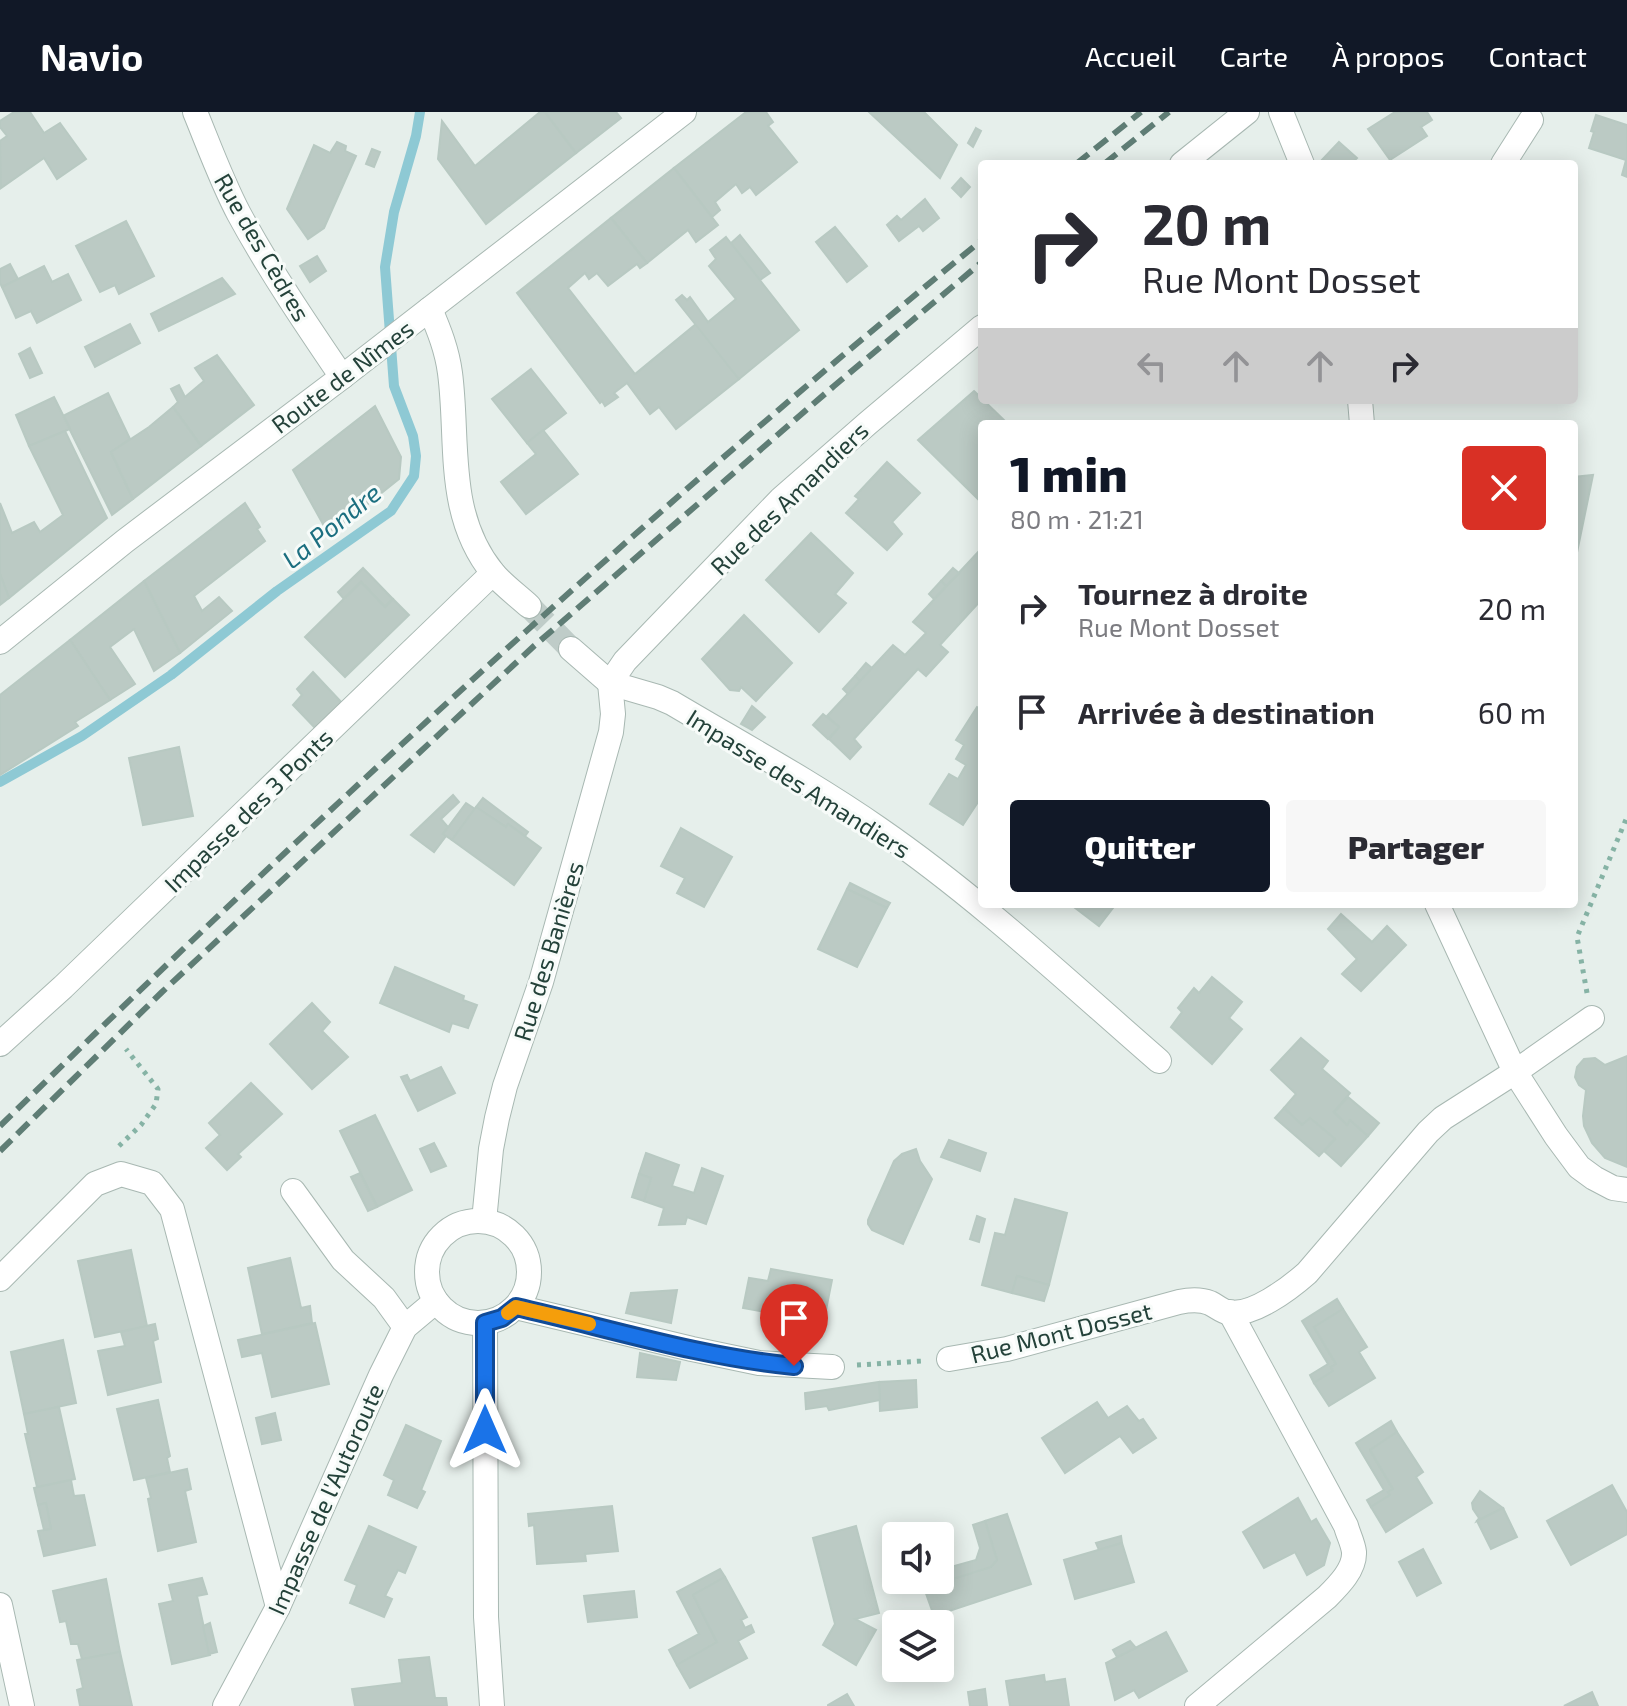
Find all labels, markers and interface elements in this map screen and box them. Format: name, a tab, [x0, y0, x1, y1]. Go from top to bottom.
text: Navio	[40, 33, 143, 79]
text: Accueil	[1085, 39, 1176, 73]
text: Carte	[1220, 39, 1288, 73]
text: À propos	[1332, 39, 1444, 73]
text: Contact	[1488, 39, 1587, 73]
street label: Rue des Cèdres	[209, 168, 317, 326]
text: 20 m	[1142, 189, 1271, 256]
icon: right	[1010, 192, 1114, 296]
text: Rue Mont Dosset	[1142, 257, 1421, 300]
street label: Route de Nîmes	[265, 313, 419, 439]
icon: left	[1130, 344, 1174, 388]
icon: ahead	[1214, 344, 1258, 388]
icon: ahead	[1298, 344, 1342, 388]
icon: right	[1382, 344, 1426, 388]
street label: Rue des Amandiers	[704, 415, 874, 581]
text: 1 min	[1010, 444, 1128, 502]
button: close	[1462, 446, 1546, 530]
water label: La Pondre	[275, 476, 387, 574]
text: 80 m · 21:21	[1010, 503, 1144, 534]
text: Tournez à droite	[1078, 575, 1308, 611]
icon: right	[1010, 586, 1054, 630]
text: 20 m	[1478, 590, 1546, 626]
text: Rue Mont Dosset	[1078, 611, 1279, 642]
icon: arrive	[1010, 690, 1054, 734]
text: Arrivée à destination	[1078, 694, 1375, 730]
text: 60 m	[1478, 694, 1546, 730]
street label: Impasse des Amandiers	[682, 702, 916, 864]
street label: Impasse des 3 Ponts	[158, 722, 338, 898]
button: Quitter	[1010, 800, 1270, 892]
button: Partager	[1286, 800, 1546, 892]
street label: Rue des Banières	[507, 858, 589, 1044]
pin	[760, 1284, 828, 1366]
street label: Rue Mont Dosset	[967, 1295, 1155, 1369]
icon: arrive	[772, 1296, 816, 1340]
street label: Impasse de l'Autoroute	[261, 1379, 389, 1619]
position arrow	[443, 1388, 527, 1472]
map controls	[882, 1522, 954, 1682]
button: sound	[882, 1522, 954, 1594]
button: layers	[882, 1610, 954, 1682]

